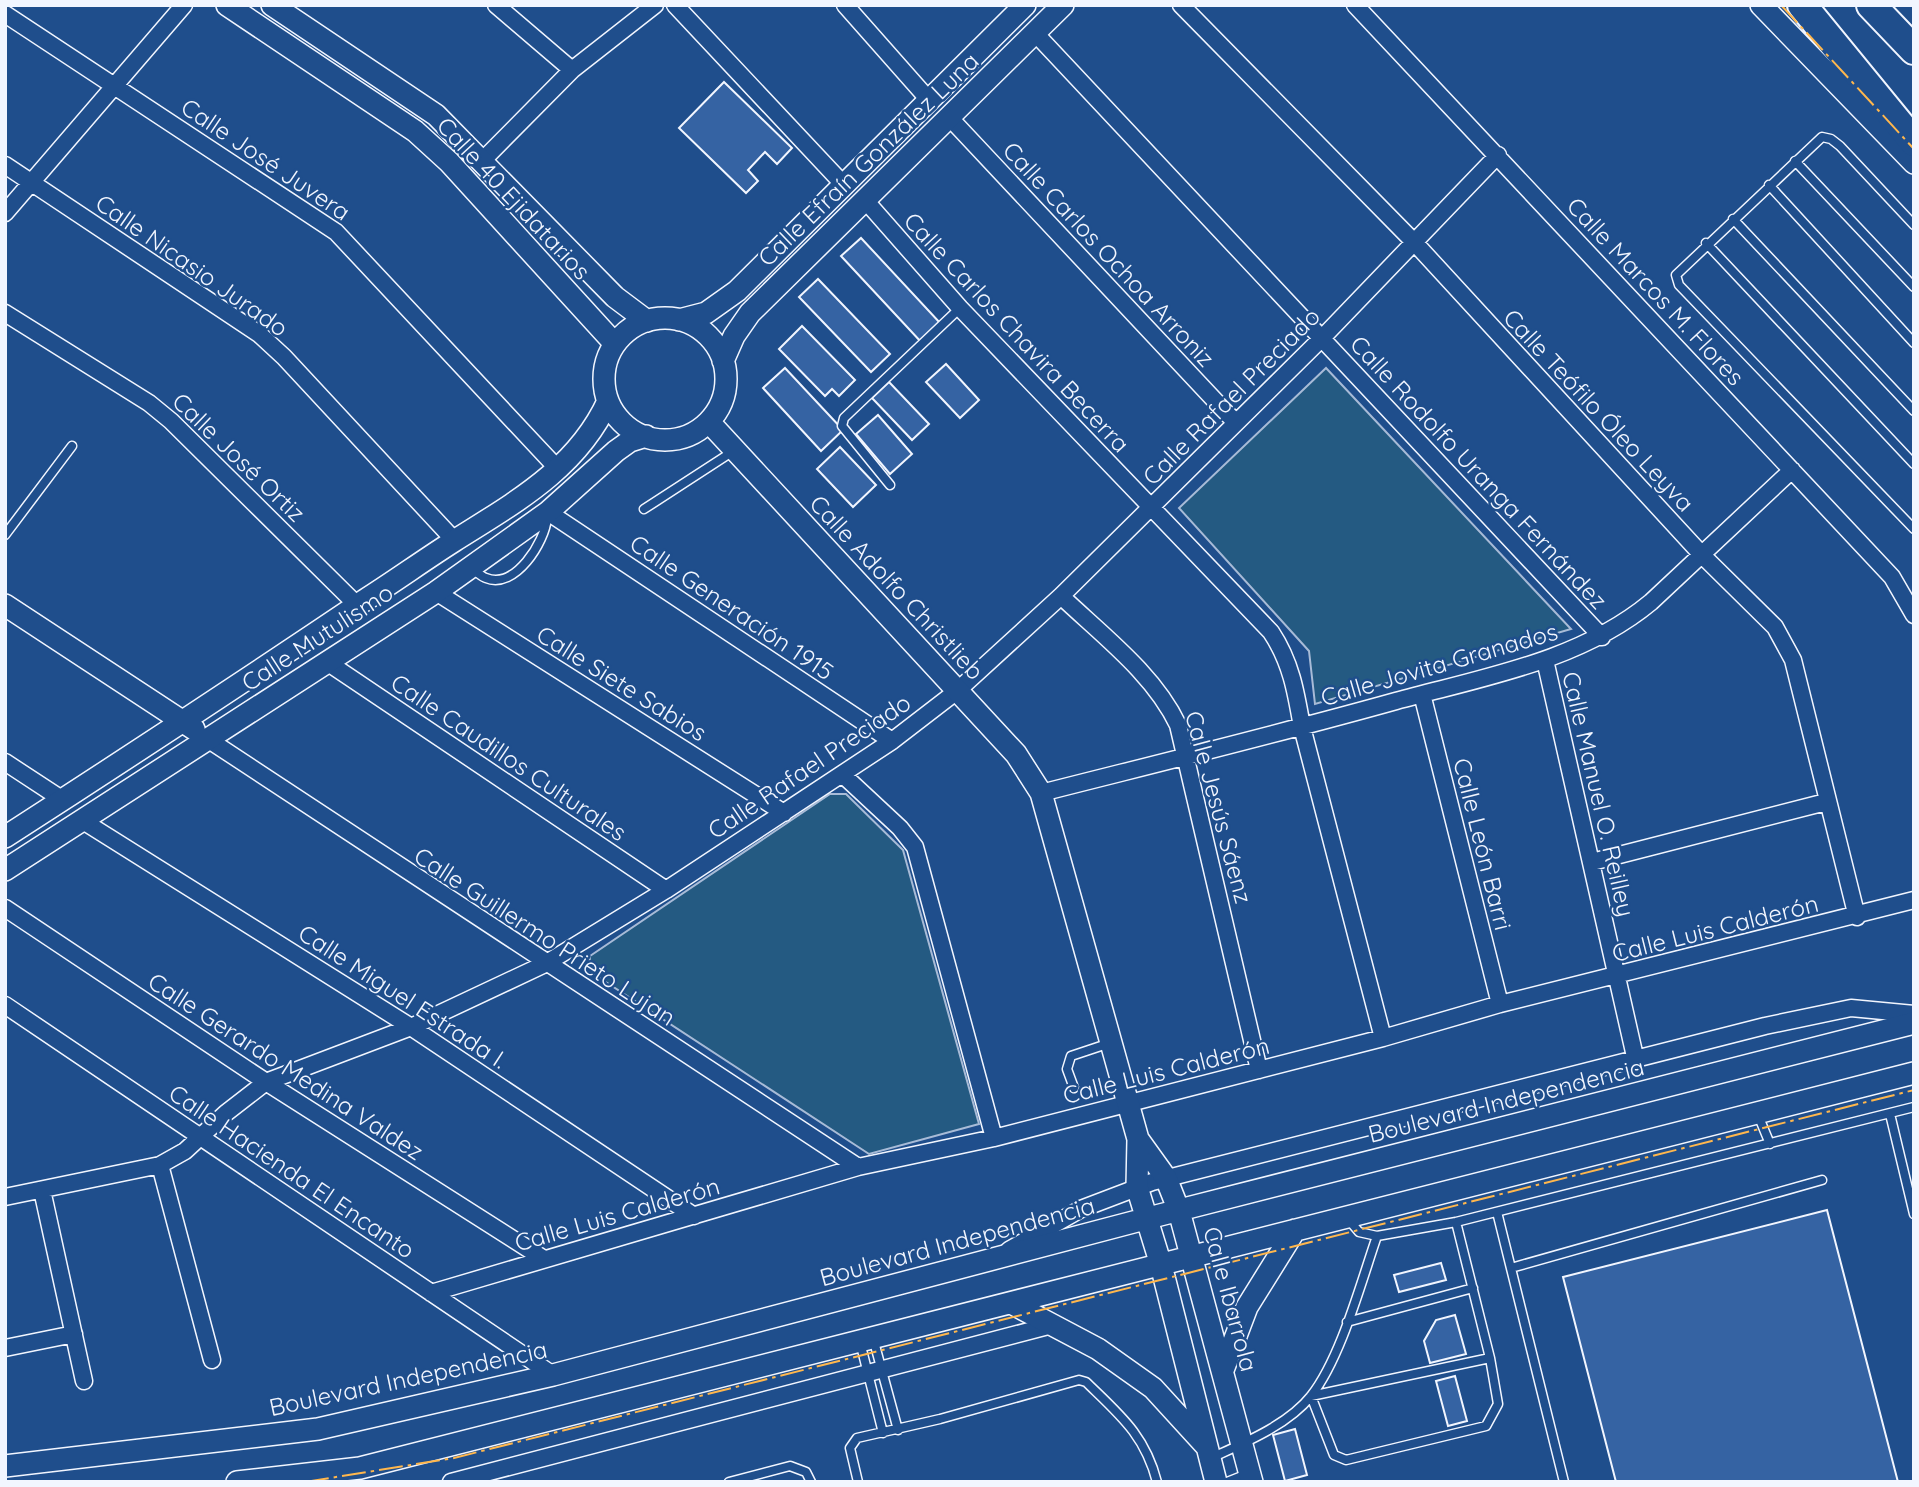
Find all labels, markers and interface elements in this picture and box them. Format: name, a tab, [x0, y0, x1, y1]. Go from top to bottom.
street label: Calle Efraín González Luna	[751, 46, 985, 272]
street label: Calle José Juvera	[176, 91, 356, 227]
street label: Calle 40 Ejidatarios	[431, 110, 597, 286]
street label: Calle Carlos Ochoa Arroniz	[997, 135, 1221, 373]
street label: Calle Nicasio Jurado	[90, 187, 294, 343]
street label: Calle Marcos M. Flores	[1561, 191, 1751, 391]
street label: Calle Carlos Chavira Becerra	[898, 206, 1136, 458]
street label: Calle Rafael Preciado	[1136, 301, 1326, 491]
street label: Calle Teófilo Óleo Leyva	[1497, 302, 1701, 518]
street label: Calle Rodolfo Uranga Fernández	[1344, 329, 1614, 615]
street label: Calle José Ortiz	[166, 386, 312, 528]
street label: Calle Adolfo Christlieb	[804, 488, 990, 686]
street label: Calle Generación 1915	[624, 528, 840, 686]
street label: Calle Mutulismo	[236, 577, 398, 697]
street label: Calle Jovita Granados	[1317, 616, 1561, 712]
street label: Calle Siete Sabios	[531, 619, 713, 747]
street label: Calle Caudillos Culturales	[385, 667, 633, 847]
street label: Calle Manuel O. Reilley	[1556, 669, 1642, 919]
street label: Calle Rafael Preciado	[702, 687, 916, 845]
street label: Calle Jesús Sáenz	[1179, 707, 1259, 907]
street label: Calle León Barri	[1447, 755, 1519, 933]
street label: Calle Guillermo Prieto Lujan	[409, 840, 681, 1032]
street label: Calle Luis Calderón	[1609, 888, 1821, 968]
street label: Calle Miguel Estrada I.	[293, 917, 513, 1075]
street label: Calle Gerardo Medina Valdez	[143, 966, 429, 1166]
street label: Calle Luis Calderón	[1060, 1030, 1272, 1110]
street label: Boulevard Independencia	[1365, 1051, 1647, 1149]
street label: Calle Hacienda El Encanto	[163, 1077, 421, 1265]
street label: Calle Luis Calderón	[511, 1170, 723, 1258]
street label: Boulevard Independencia	[816, 1190, 1098, 1292]
street label: Calle Ibarrola	[1197, 1223, 1265, 1375]
street label: Boulevard Independencia	[266, 1334, 550, 1422]

